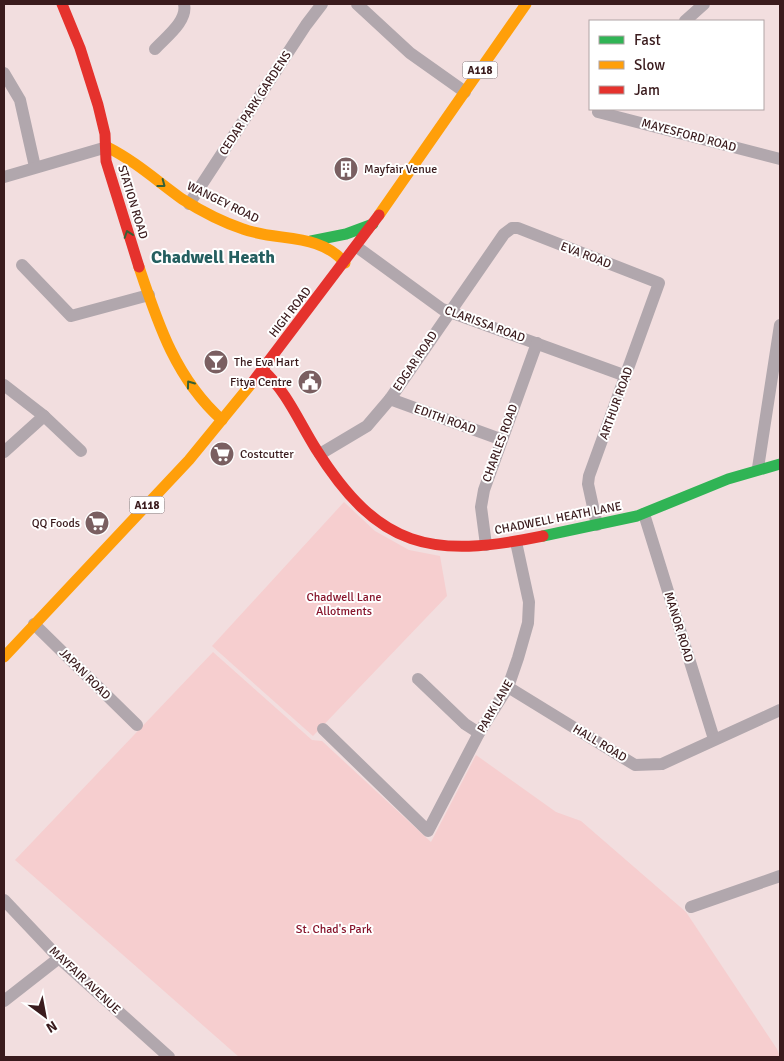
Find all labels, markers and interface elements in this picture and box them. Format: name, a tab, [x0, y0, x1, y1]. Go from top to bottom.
legend	[589, 20, 764, 110]
text: Fast	[634, 31, 661, 49]
street label: CEDAR PARK GARDENS	[216, 48, 295, 158]
text: Slow	[634, 56, 665, 74]
road number: A118	[462, 62, 498, 78]
text: Jam	[634, 81, 660, 99]
street label: MAYESFORD ROAD	[640, 116, 738, 155]
building icon: Mayfair Venue	[333, 156, 359, 182]
place label: Mayfair Venue	[364, 162, 437, 177]
street label: STATION ROAD	[114, 164, 151, 241]
one-way arrow	[156, 179, 165, 188]
street label: WANGEY ROAD	[184, 179, 262, 226]
one-way arrow	[124, 231, 134, 239]
street label: EVA ROAD	[558, 239, 613, 272]
district label: Chadwell Heath	[151, 246, 275, 268]
street label: HIGH ROAD	[266, 284, 315, 341]
street label: CLARISSA ROAD	[442, 303, 527, 346]
street label: EDGAR ROAD	[390, 328, 441, 394]
bar icon: The Eva Hart	[203, 349, 229, 375]
place label: The Eva Hart	[234, 355, 299, 370]
street label: ARTHUR ROAD	[596, 365, 637, 442]
public building icon: Fitya Centre	[297, 369, 323, 395]
place label: Fitya Centre	[230, 375, 292, 390]
one-way arrow	[187, 381, 195, 390]
street label: EDITH ROAD	[412, 401, 478, 438]
street label: CHARLES ROAD	[479, 402, 522, 484]
supermarket icon: Costcutter	[209, 441, 235, 467]
place label: Costcutter	[240, 447, 294, 462]
road number: A118	[130, 496, 164, 514]
street label: CHADWELL HEATH LANE	[493, 499, 623, 538]
supermarket icon: QQ Foods	[84, 510, 110, 536]
place label: QQ Foods	[32, 516, 80, 531]
park label: Chadwell Lane Allotments	[306, 590, 382, 619]
street label: MANOR ROAD	[661, 590, 696, 664]
street label: JAPAN ROAD	[56, 646, 114, 703]
street label: PARK LANE	[474, 677, 517, 735]
street label: HALL ROAD	[570, 721, 630, 765]
park label: St. Chad's Park	[296, 922, 372, 937]
street label: MAYFAIR AVENUE	[46, 943, 124, 1017]
north arrow	[20, 991, 70, 1041]
text: N	[43, 1017, 60, 1036]

